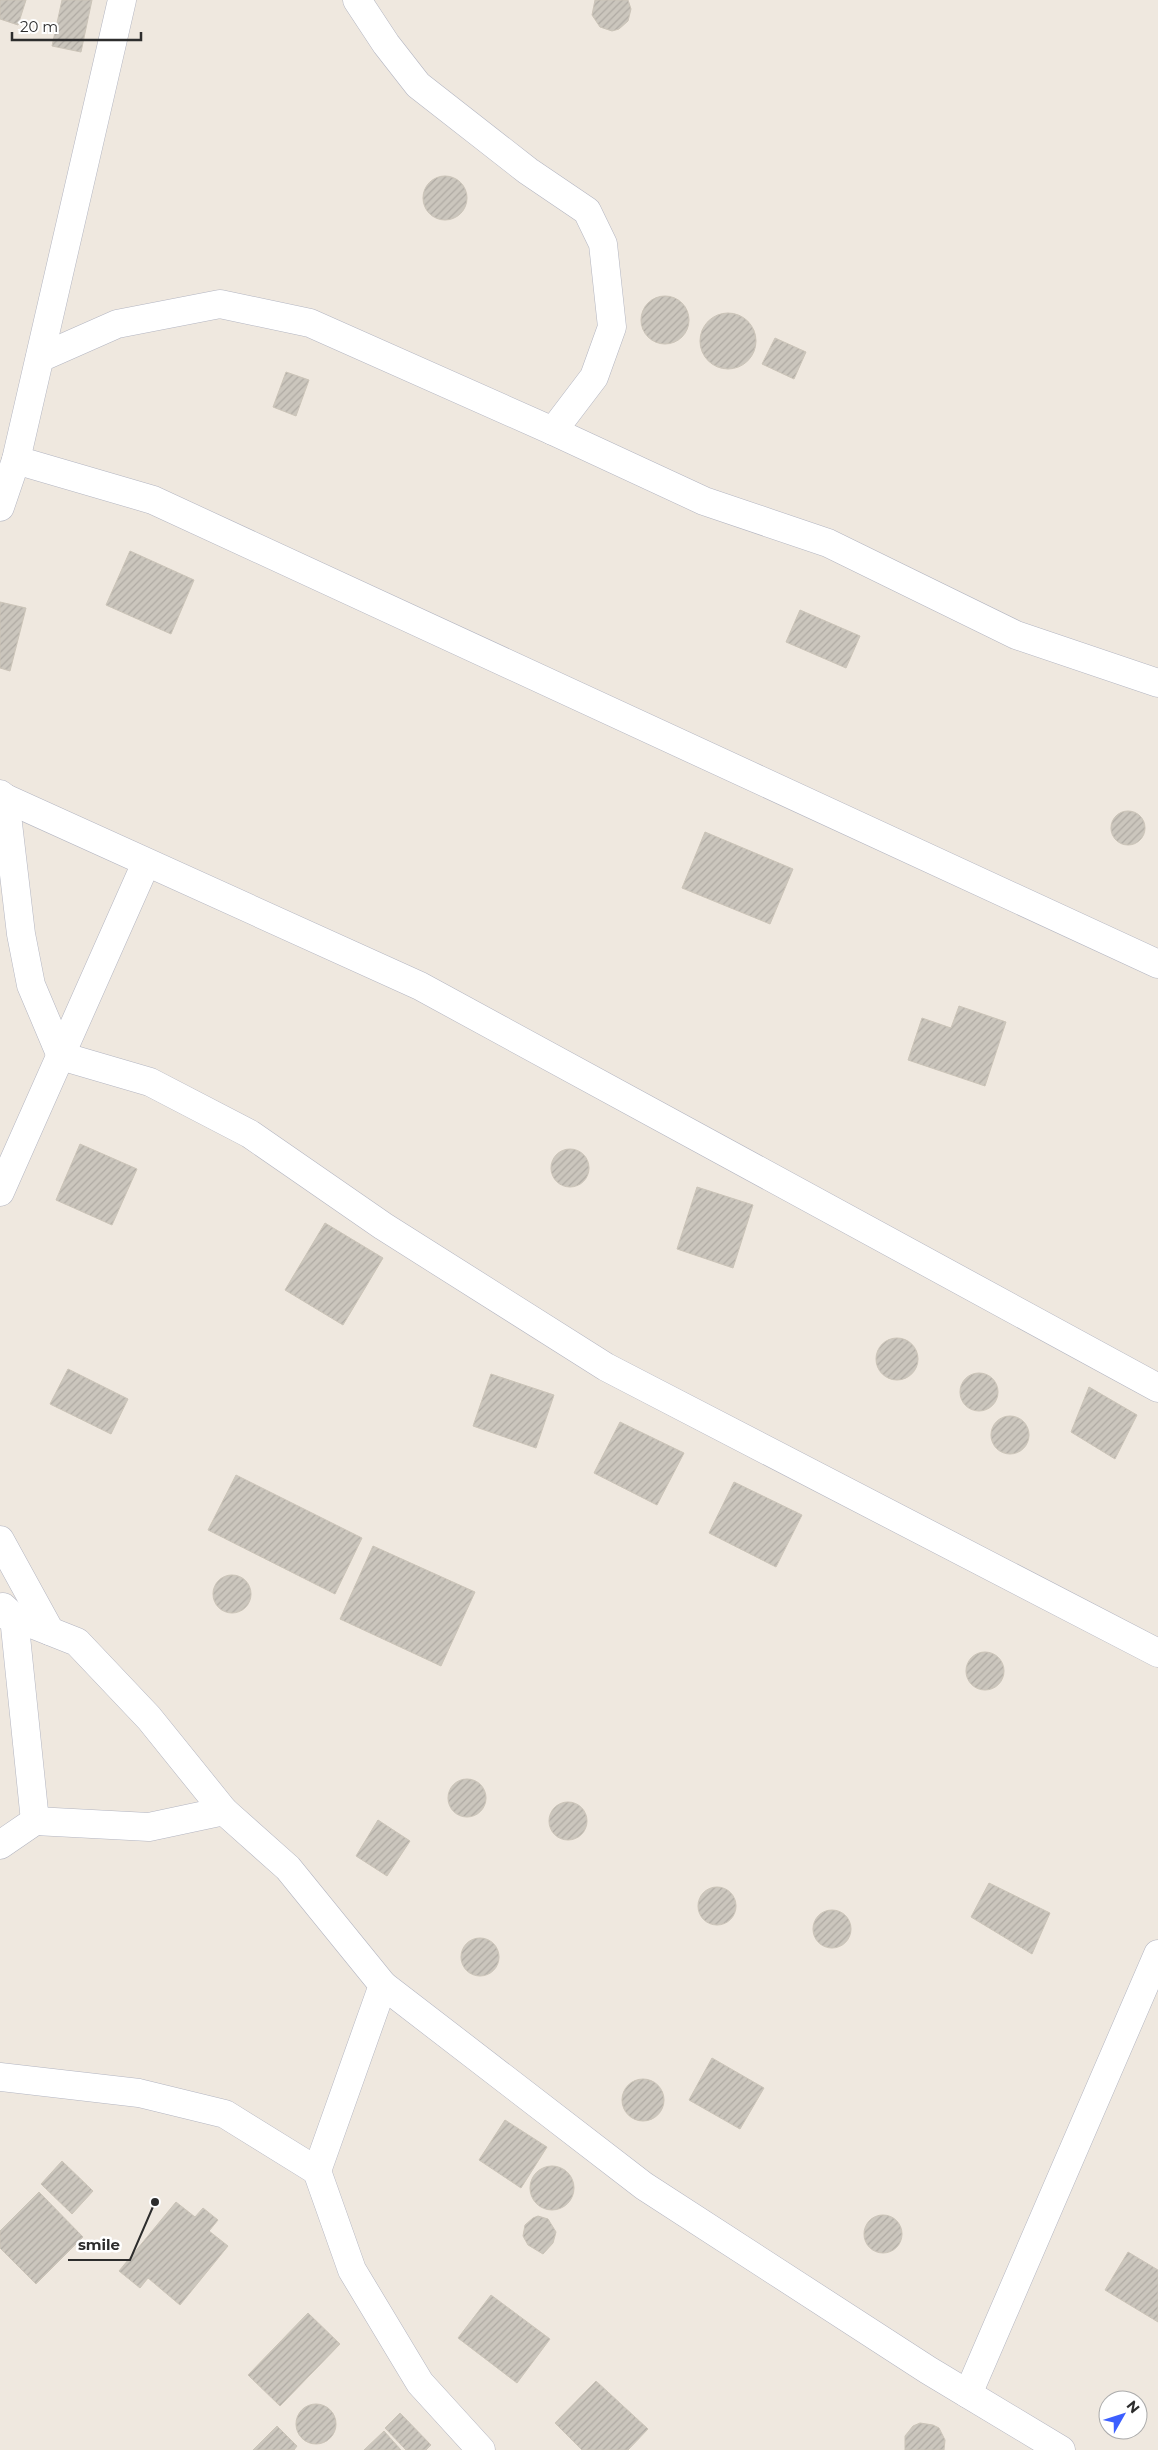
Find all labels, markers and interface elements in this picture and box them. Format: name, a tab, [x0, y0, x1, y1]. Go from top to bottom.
scale bar	[12, 10, 141, 42]
text: 20 m	[20, 17, 58, 36]
callout: smile	[68, 2230, 130, 2260]
text: smile	[78, 2235, 120, 2254]
north arrow	[1098, 2390, 1148, 2440]
text: N	[1123, 2397, 1144, 2417]

